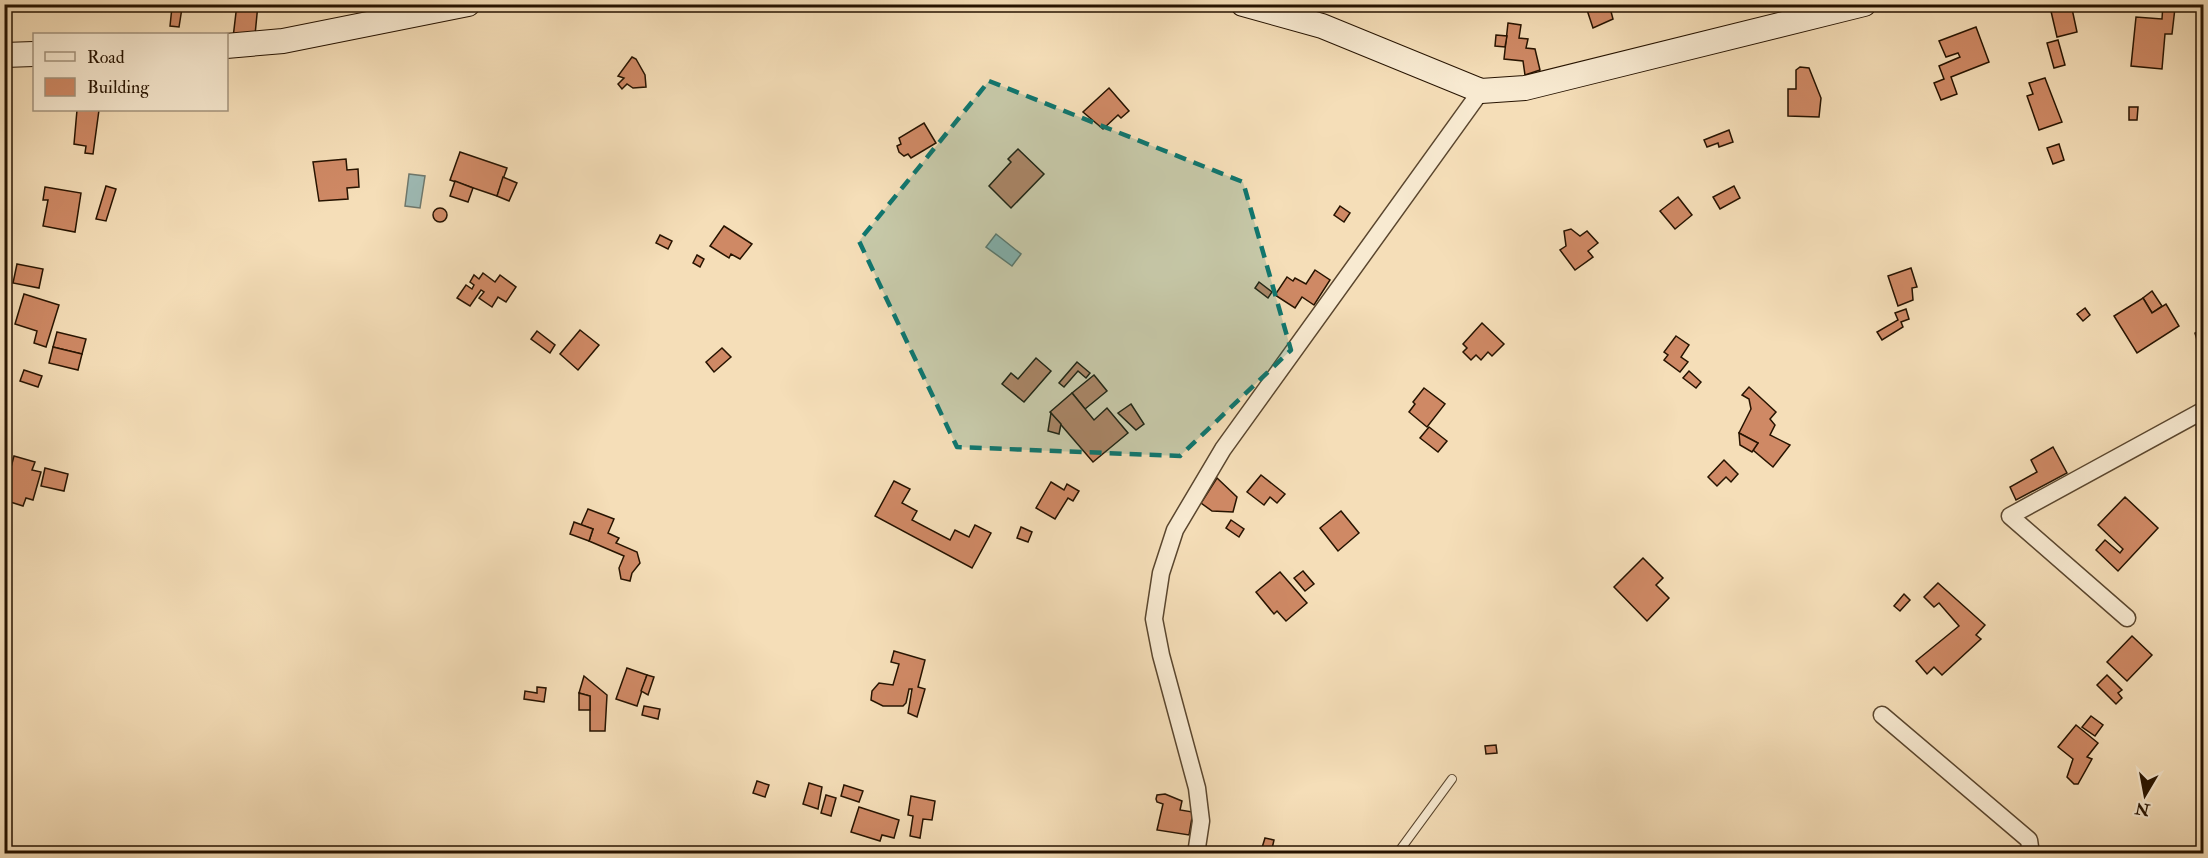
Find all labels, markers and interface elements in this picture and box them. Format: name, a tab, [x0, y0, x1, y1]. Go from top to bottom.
legend	[33, 33, 228, 111]
text: Road	[87, 46, 125, 69]
text: Building	[87, 76, 150, 99]
north arrow	[2115, 765, 2175, 825]
text: N	[2133, 798, 2152, 820]

